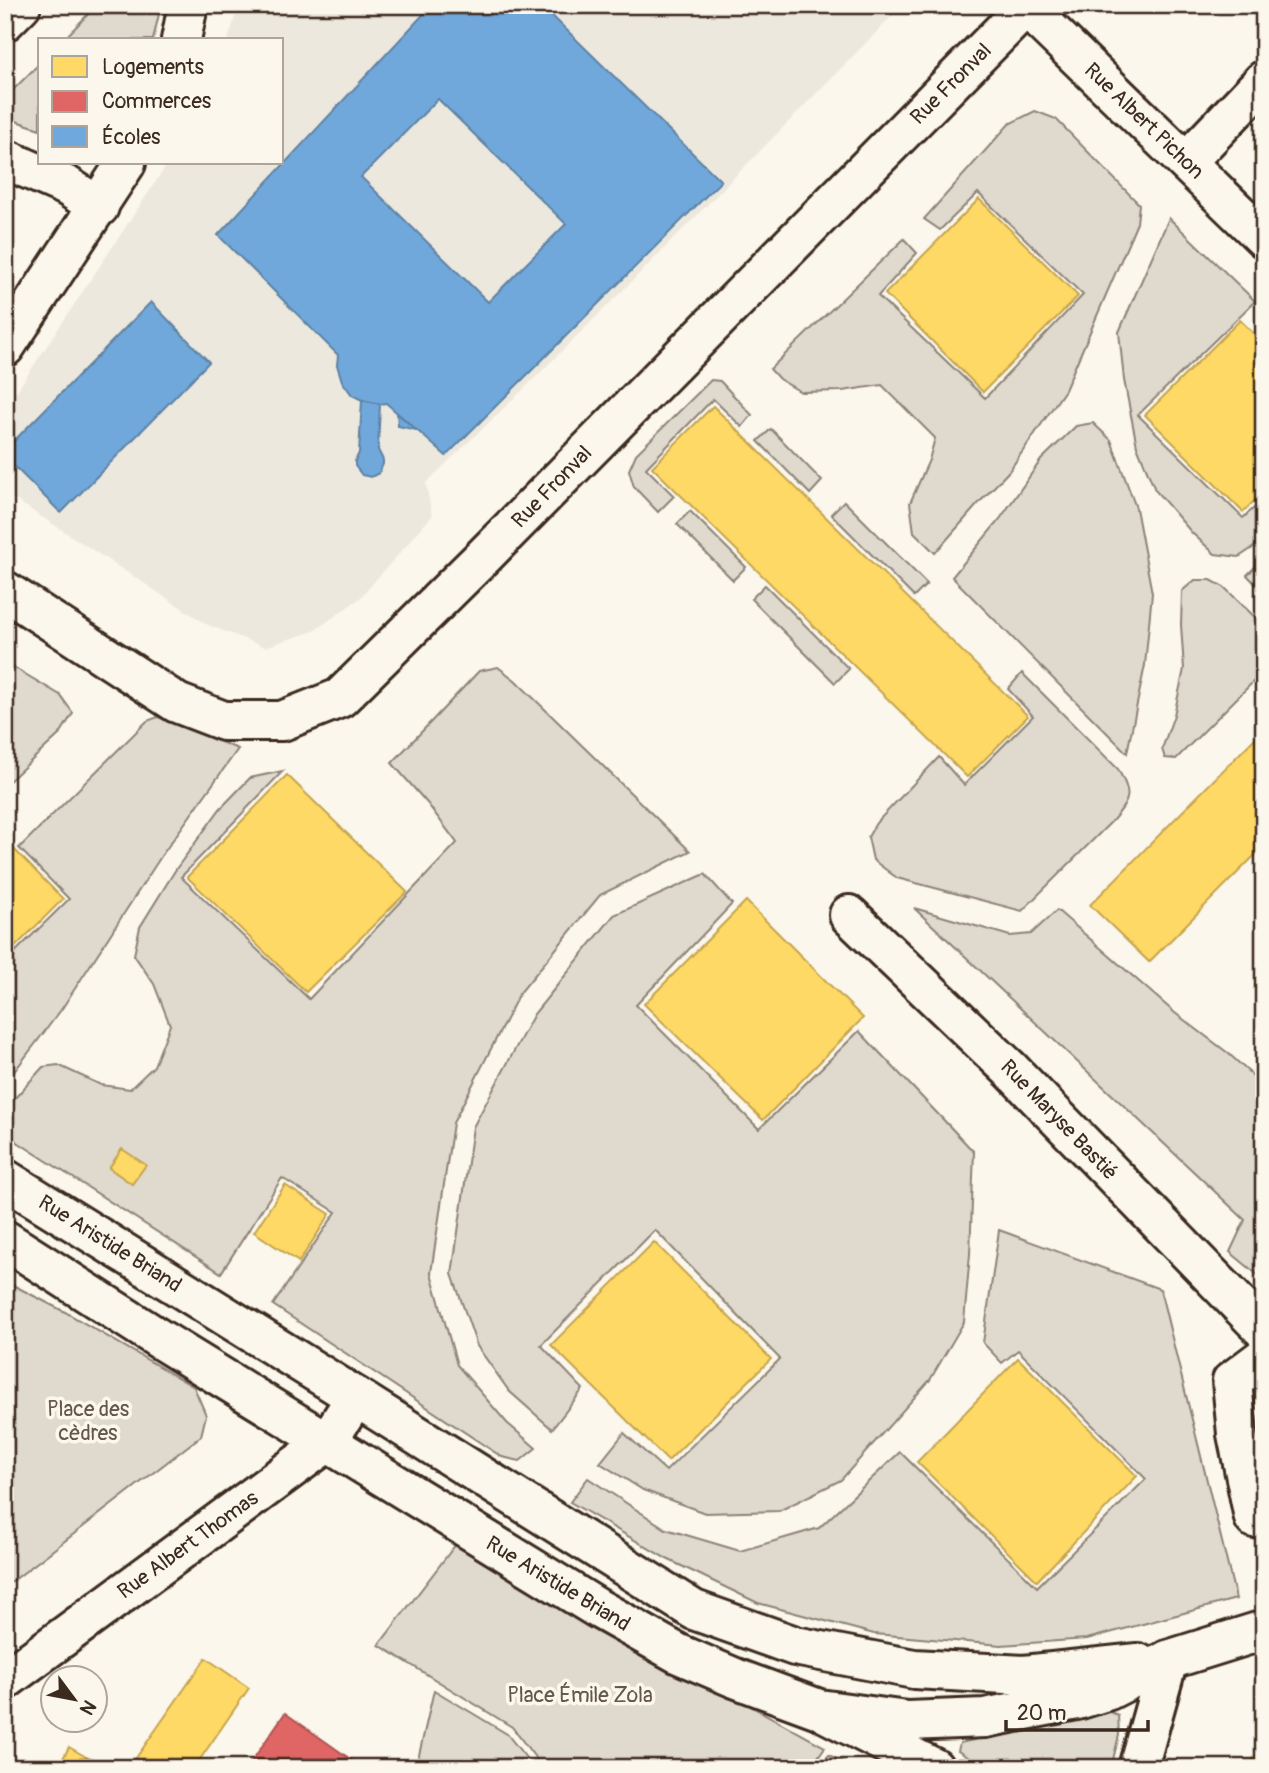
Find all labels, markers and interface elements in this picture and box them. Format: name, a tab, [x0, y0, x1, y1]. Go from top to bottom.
street label: Rue Fronval	[904, 37, 998, 131]
legend	[38, 38, 284, 164]
text: Logements	[102, 54, 205, 81]
street label: Rue Albert Pichon	[1078, 57, 1210, 185]
text: Commerces	[102, 88, 212, 115]
text: Écoles	[102, 124, 161, 151]
street label: Rue Fronval	[506, 440, 598, 534]
street label: Rue Maryse Bastié	[995, 1054, 1123, 1186]
street label: Rue Aristide Briand	[33, 1189, 187, 1299]
park label: Place des cèdres	[47, 1396, 130, 1447]
street label: Rue Albert Thomas	[112, 1485, 264, 1605]
street label: Rue Aristide Briand	[481, 1530, 635, 1638]
north arrow	[38, 1664, 108, 1734]
park label: Place Émile Zola	[507, 1682, 653, 1709]
scale bar	[1006, 1689, 1148, 1733]
text: N	[74, 1696, 101, 1719]
text: 20 m	[1017, 1700, 1066, 1727]

